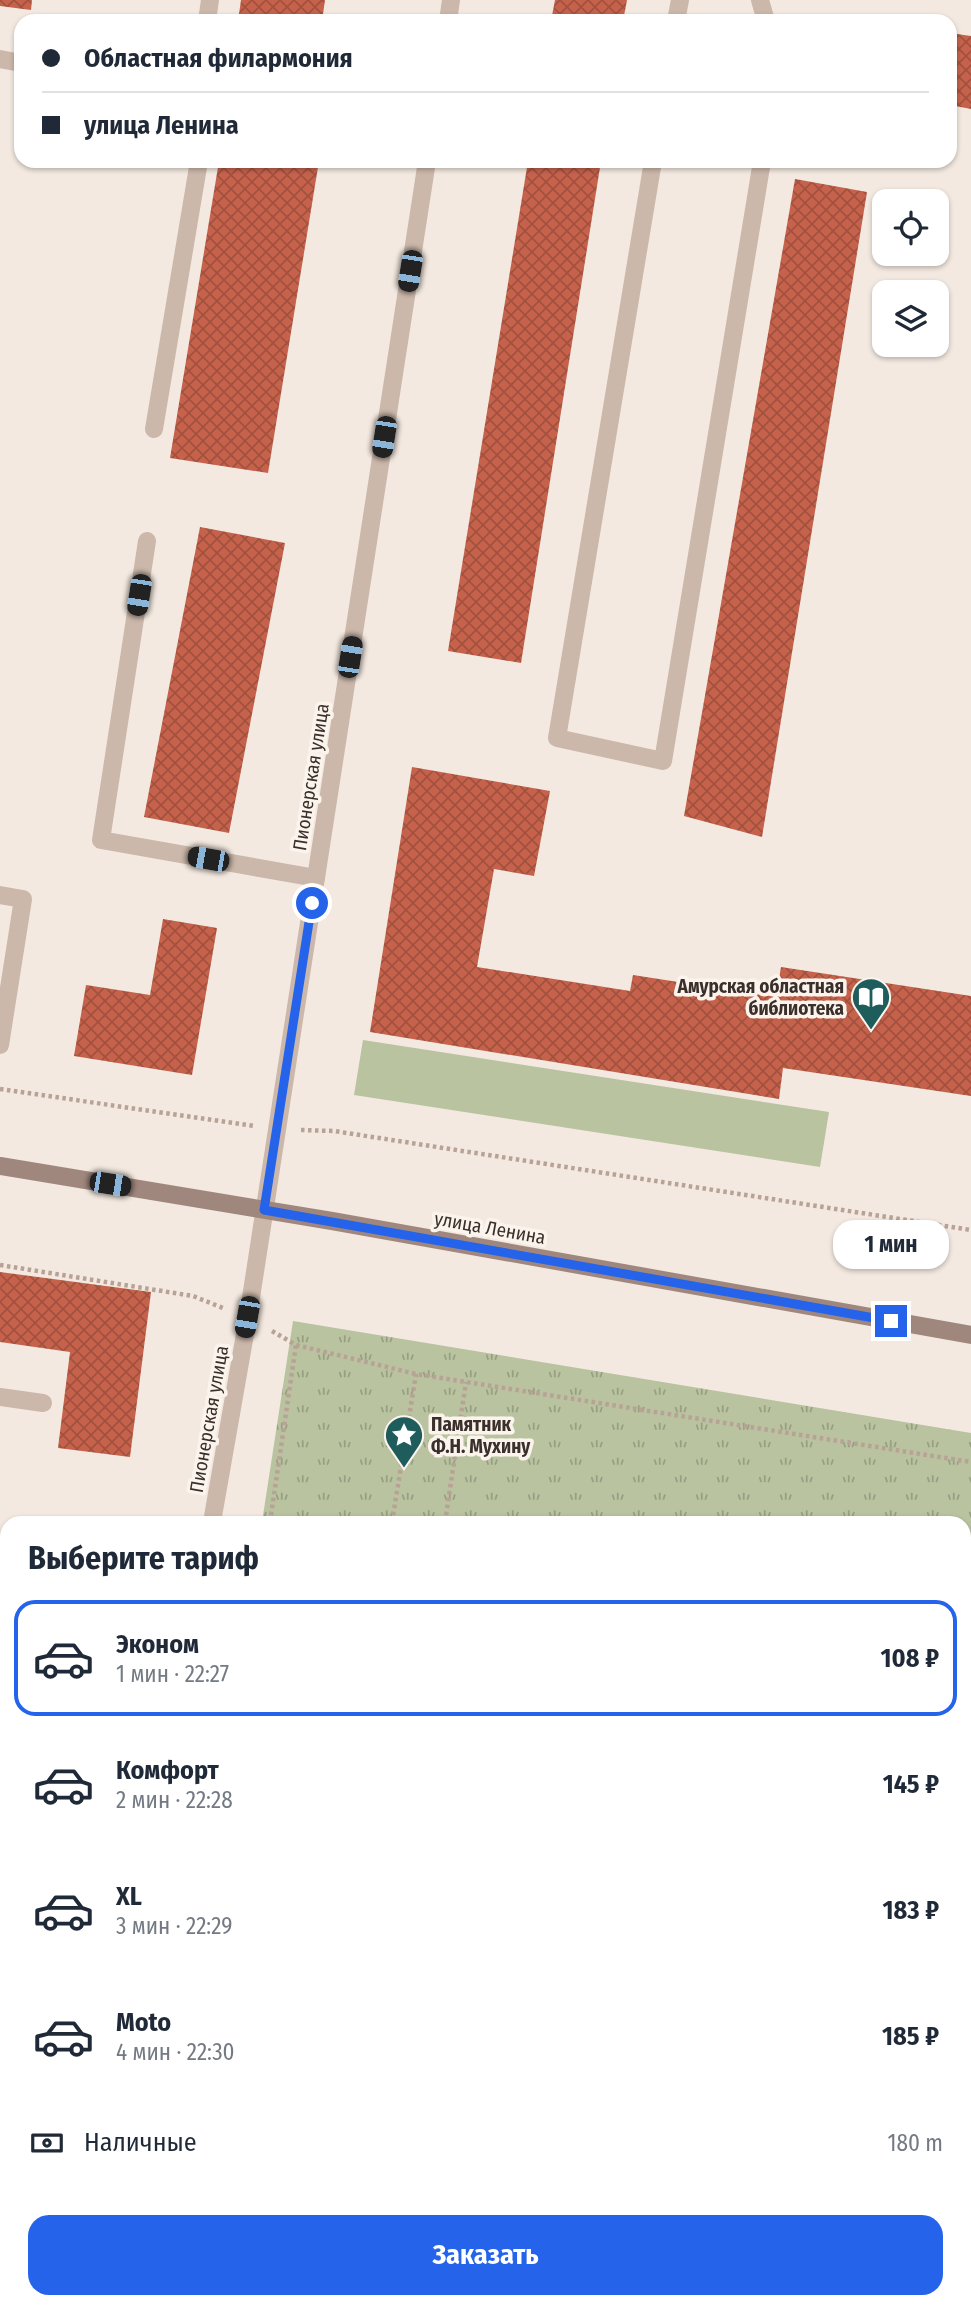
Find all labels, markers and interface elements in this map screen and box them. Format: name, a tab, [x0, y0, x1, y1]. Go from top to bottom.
text: Областная филармония	[84, 43, 353, 74]
text: улица Ленина	[84, 110, 239, 141]
map controls	[872, 189, 949, 357]
button: locate	[872, 189, 949, 266]
car	[397, 249, 424, 293]
button: layers	[872, 280, 949, 357]
car	[371, 415, 398, 459]
car	[126, 573, 153, 617]
car	[337, 635, 364, 679]
street label: Пионерская улица	[288, 702, 334, 852]
car	[186, 845, 231, 873]
route start	[296, 887, 328, 919]
place label: Амурская областная библиотека	[677, 975, 844, 1020]
library icon: Амурская областная библиотека	[850, 976, 892, 1031]
car	[88, 1170, 133, 1198]
street label: улица Ленина	[433, 1207, 547, 1249]
callout: 1 мин	[833, 1220, 949, 1268]
text: 1 мин	[864, 1230, 918, 1258]
car	[234, 1294, 261, 1340]
route end	[875, 1305, 907, 1337]
street label: Пионерская улица	[185, 1344, 233, 1494]
place label: Памятник Ф.Н. Мухину	[431, 1413, 531, 1458]
place icon: Памятник Ф.Н. Мухину	[383, 1414, 425, 1469]
text: Выберите тариф	[28, 1539, 259, 1577]
icon: car	[32, 1627, 95, 1690]
text: Эконом	[116, 1629, 199, 1660]
text: 108 ₽	[881, 1643, 939, 1674]
text: 1 мин · 22:27	[116, 1660, 229, 1688]
icon: car	[32, 1753, 95, 1816]
text: Комфорт	[116, 1755, 219, 1786]
text: 145 ₽	[883, 1769, 939, 1800]
text: 2 мин · 22:28	[116, 1786, 233, 1814]
icon: car	[32, 1879, 95, 1942]
text: XL	[116, 1881, 142, 1912]
text: 183 ₽	[883, 1895, 939, 1926]
text: 3 мин · 22:29	[116, 1912, 232, 1940]
icon: car	[32, 2005, 95, 2068]
text: Moto	[116, 2007, 171, 2038]
text: 185 ₽	[882, 2021, 939, 2052]
text: 4 мин · 22:30	[116, 2038, 235, 2066]
icon: cash	[28, 2124, 66, 2162]
text: Наличные	[84, 2127, 197, 2158]
text: 180 m	[887, 2129, 943, 2157]
button: Заказать	[28, 2215, 943, 2295]

